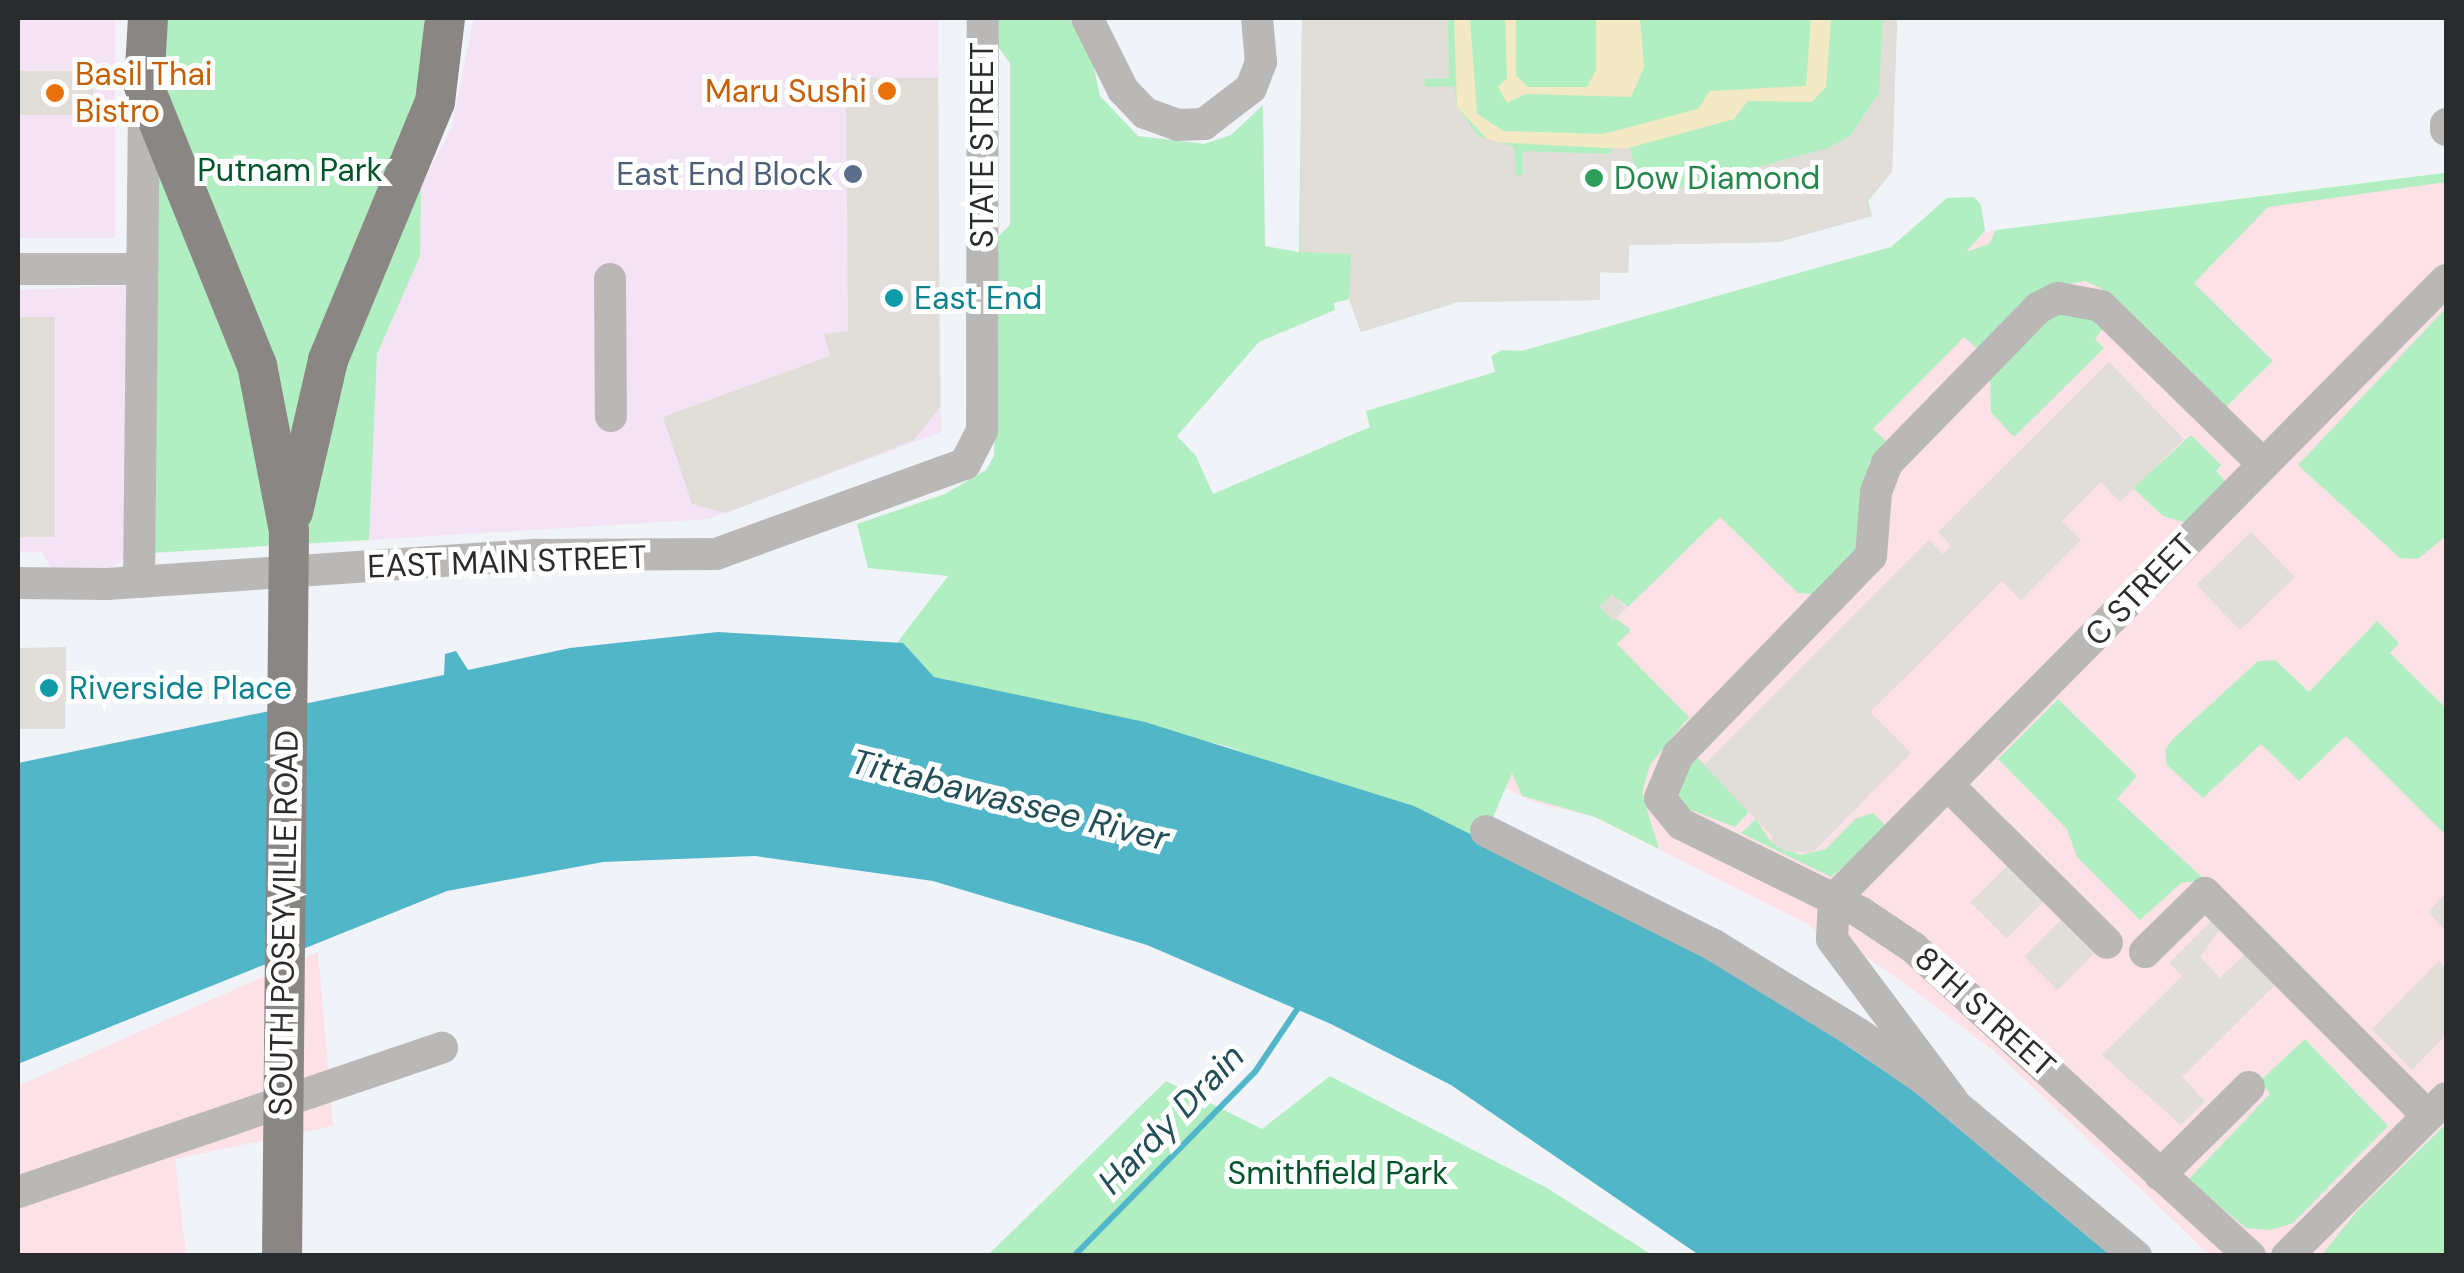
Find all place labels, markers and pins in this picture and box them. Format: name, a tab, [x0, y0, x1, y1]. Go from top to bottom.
place label: Basil Thai Bistro	[75, 56, 213, 131]
place label: Maru Sushi	[705, 72, 867, 110]
marker: Maru Sushi	[876, 80, 898, 102]
marker: Basil Thai Bistro	[44, 82, 66, 104]
place label: East End Block	[616, 155, 833, 193]
place label: Dow Diamond	[1614, 159, 1820, 197]
marker: East End Block	[842, 163, 864, 185]
marker: Dow Diamond	[1583, 167, 1605, 189]
place label: East End	[914, 279, 1042, 317]
marker: East End	[883, 287, 905, 309]
place label: Riverside Place	[69, 669, 292, 707]
marker: Riverside Place	[38, 677, 60, 699]

